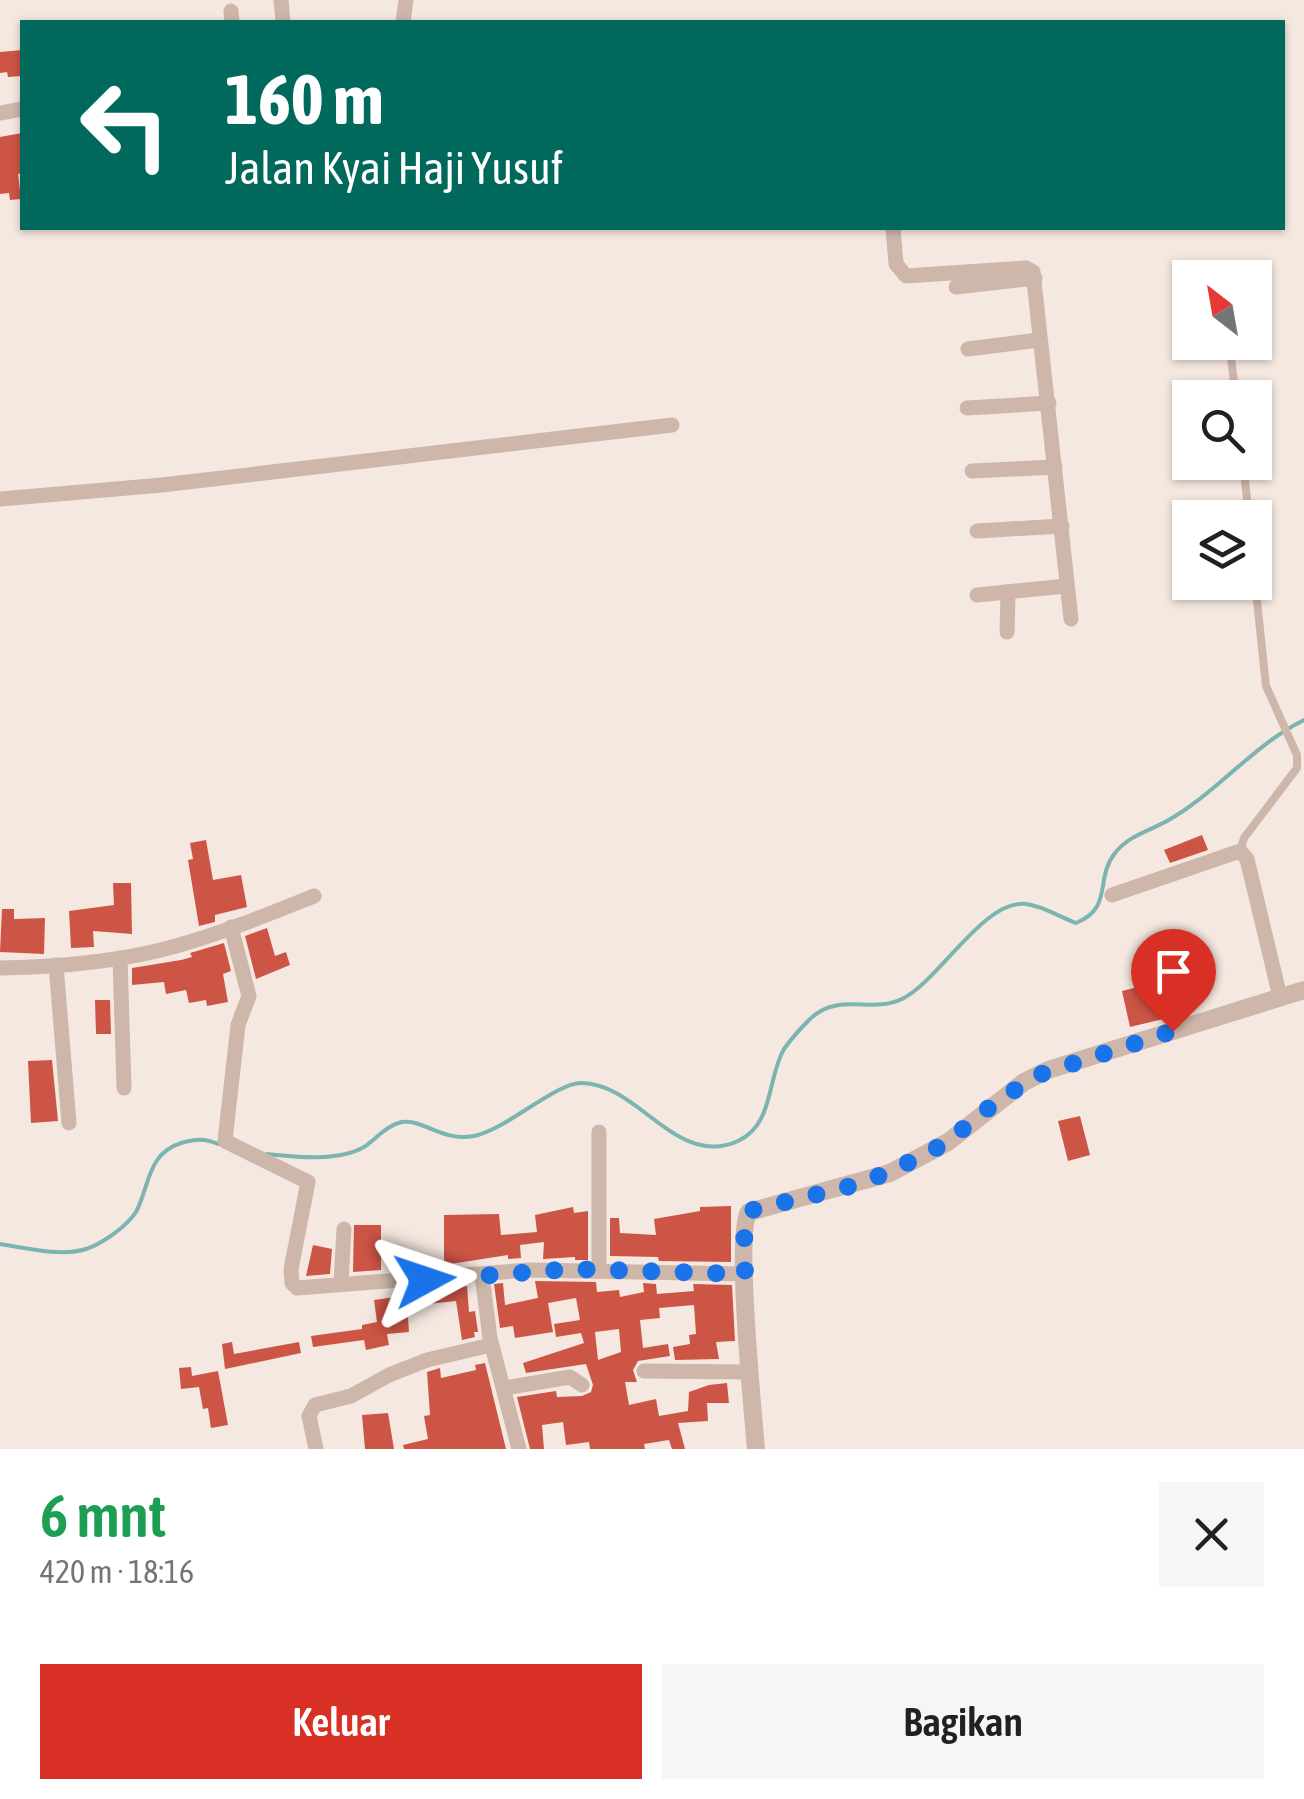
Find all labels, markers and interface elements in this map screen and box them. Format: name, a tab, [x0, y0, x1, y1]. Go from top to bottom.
text: 160 m	[225, 59, 384, 139]
icon: left	[60, 60, 190, 190]
text: Jalan Kyai Haji Yusuf	[225, 142, 563, 194]
north arrow	[1172, 260, 1272, 360]
map controls	[1172, 260, 1272, 600]
button: search	[1172, 380, 1272, 480]
button: layers	[1172, 500, 1272, 600]
pin	[1131, 929, 1216, 1032]
icon: arrive	[1146, 944, 1201, 999]
position arrow	[373, 1228, 477, 1332]
text: 6 mnt	[40, 1481, 166, 1550]
button: close	[1159, 1482, 1264, 1587]
text: 420 m · 18:16	[40, 1553, 194, 1590]
button: Keluar	[40, 1664, 642, 1779]
button: Bagikan	[662, 1664, 1264, 1779]

